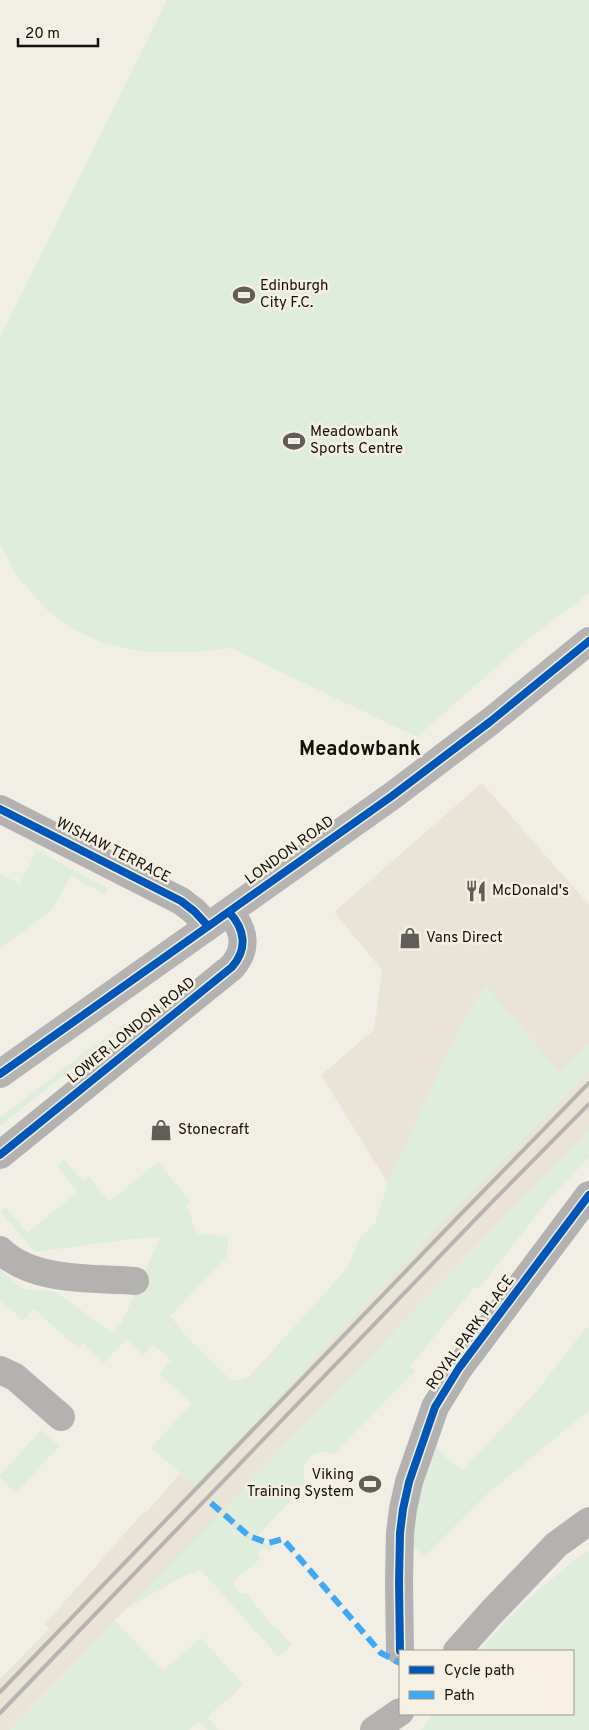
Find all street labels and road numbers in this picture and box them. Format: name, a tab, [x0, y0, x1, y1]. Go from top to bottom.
street label: LONDON ROAD	[242, 812, 338, 890]
street label: WISHAW TERRACE	[53, 814, 173, 888]
street label: LOWER LONDON ROAD	[64, 974, 200, 1088]
street label: ROYAL PARK PLACE	[423, 1272, 519, 1394]

